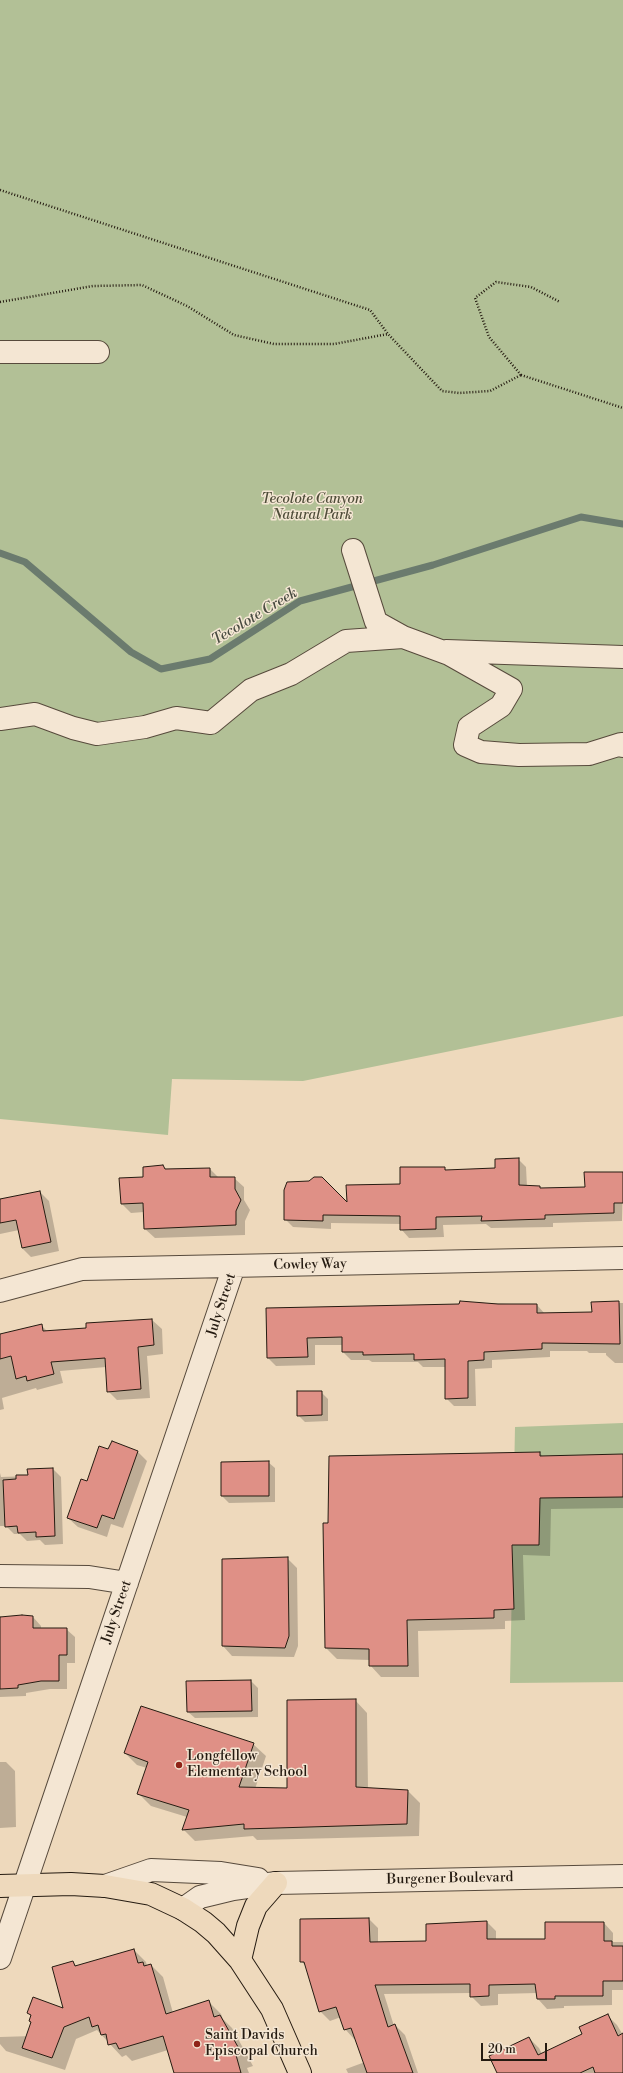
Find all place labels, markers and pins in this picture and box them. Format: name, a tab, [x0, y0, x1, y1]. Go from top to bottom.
place label: Longfellow Elementary School	[187, 1749, 307, 1782]
marker: Longfellow Elementary School	[174, 1760, 184, 1770]
place label: Saint Davids Episcopal Church	[205, 2028, 318, 2060]
marker: Saint Davids Episcopal Church	[192, 2039, 202, 2049]

